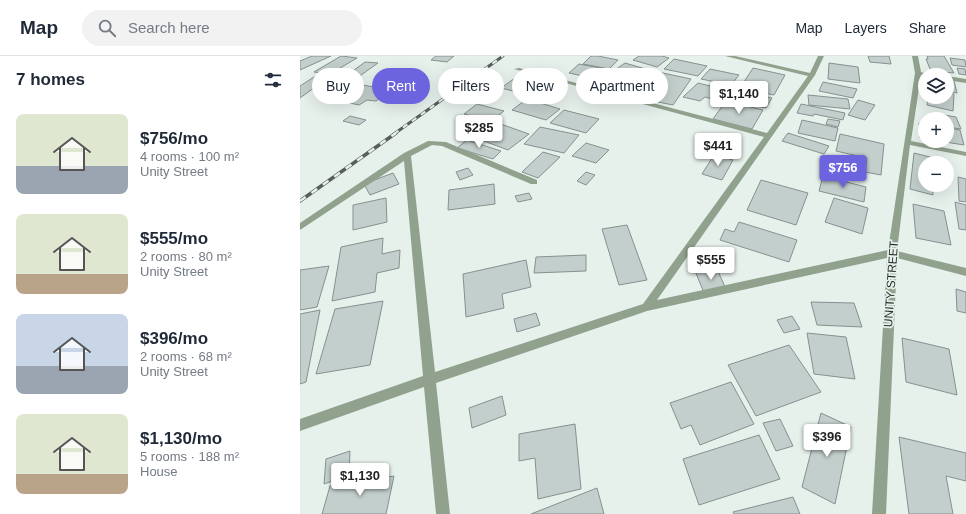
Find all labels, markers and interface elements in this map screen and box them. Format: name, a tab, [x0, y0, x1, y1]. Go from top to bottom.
search box	[82, 10, 362, 46]
text: Map	[20, 17, 58, 38]
icon: search	[96, 17, 118, 39]
text: Search here	[128, 19, 210, 36]
text: Map	[795, 20, 823, 36]
text: Layers	[845, 20, 887, 36]
text: Share	[909, 20, 946, 36]
chip: Buy	[312, 68, 364, 104]
chip: Rent	[372, 68, 430, 104]
chip: Filters	[438, 68, 504, 104]
chip: New	[512, 68, 568, 104]
chip: Apartment	[576, 68, 668, 104]
map controls	[918, 68, 954, 192]
button: layers	[918, 68, 954, 104]
icon: filters	[262, 69, 284, 91]
text: 7 homes	[16, 70, 85, 89]
pin: $1,140	[706, 81, 772, 115]
text: $1,140	[719, 86, 759, 101]
button: +	[918, 112, 954, 148]
pin: $285	[455, 115, 503, 149]
text: $285	[465, 120, 493, 135]
text: $756/mo	[140, 129, 208, 148]
icon: home	[48, 130, 96, 178]
pin: $441	[694, 133, 742, 167]
text: $441	[704, 138, 732, 153]
text: 4 rooms · 100 m²	[140, 149, 239, 164]
pin: $756	[819, 155, 867, 189]
button: −	[918, 156, 954, 192]
text: $756	[829, 160, 857, 175]
text: Unity Street	[140, 164, 208, 179]
text: $555/mo	[140, 229, 208, 248]
icon: home	[48, 230, 96, 278]
street label: UNITY STREET	[881, 240, 901, 328]
pin: $555	[687, 247, 735, 281]
text: 2 rooms · 80 m²	[140, 249, 232, 264]
text: $555	[697, 252, 725, 267]
text: Unity Street	[140, 264, 208, 279]
text: $396/mo	[140, 329, 208, 348]
icon: home	[48, 330, 96, 378]
text: 2 rooms · 68 m²	[140, 349, 232, 364]
text: Unity Street	[140, 364, 208, 379]
pin: $396	[803, 424, 851, 458]
text: $1,130/mo	[140, 429, 222, 448]
text: $396	[813, 429, 841, 444]
icon: home	[48, 430, 96, 478]
text: 5 rooms · 188 m²	[140, 449, 239, 464]
pin: $1,130	[327, 463, 393, 497]
text: House	[140, 464, 178, 479]
text: $1,130	[340, 468, 380, 483]

